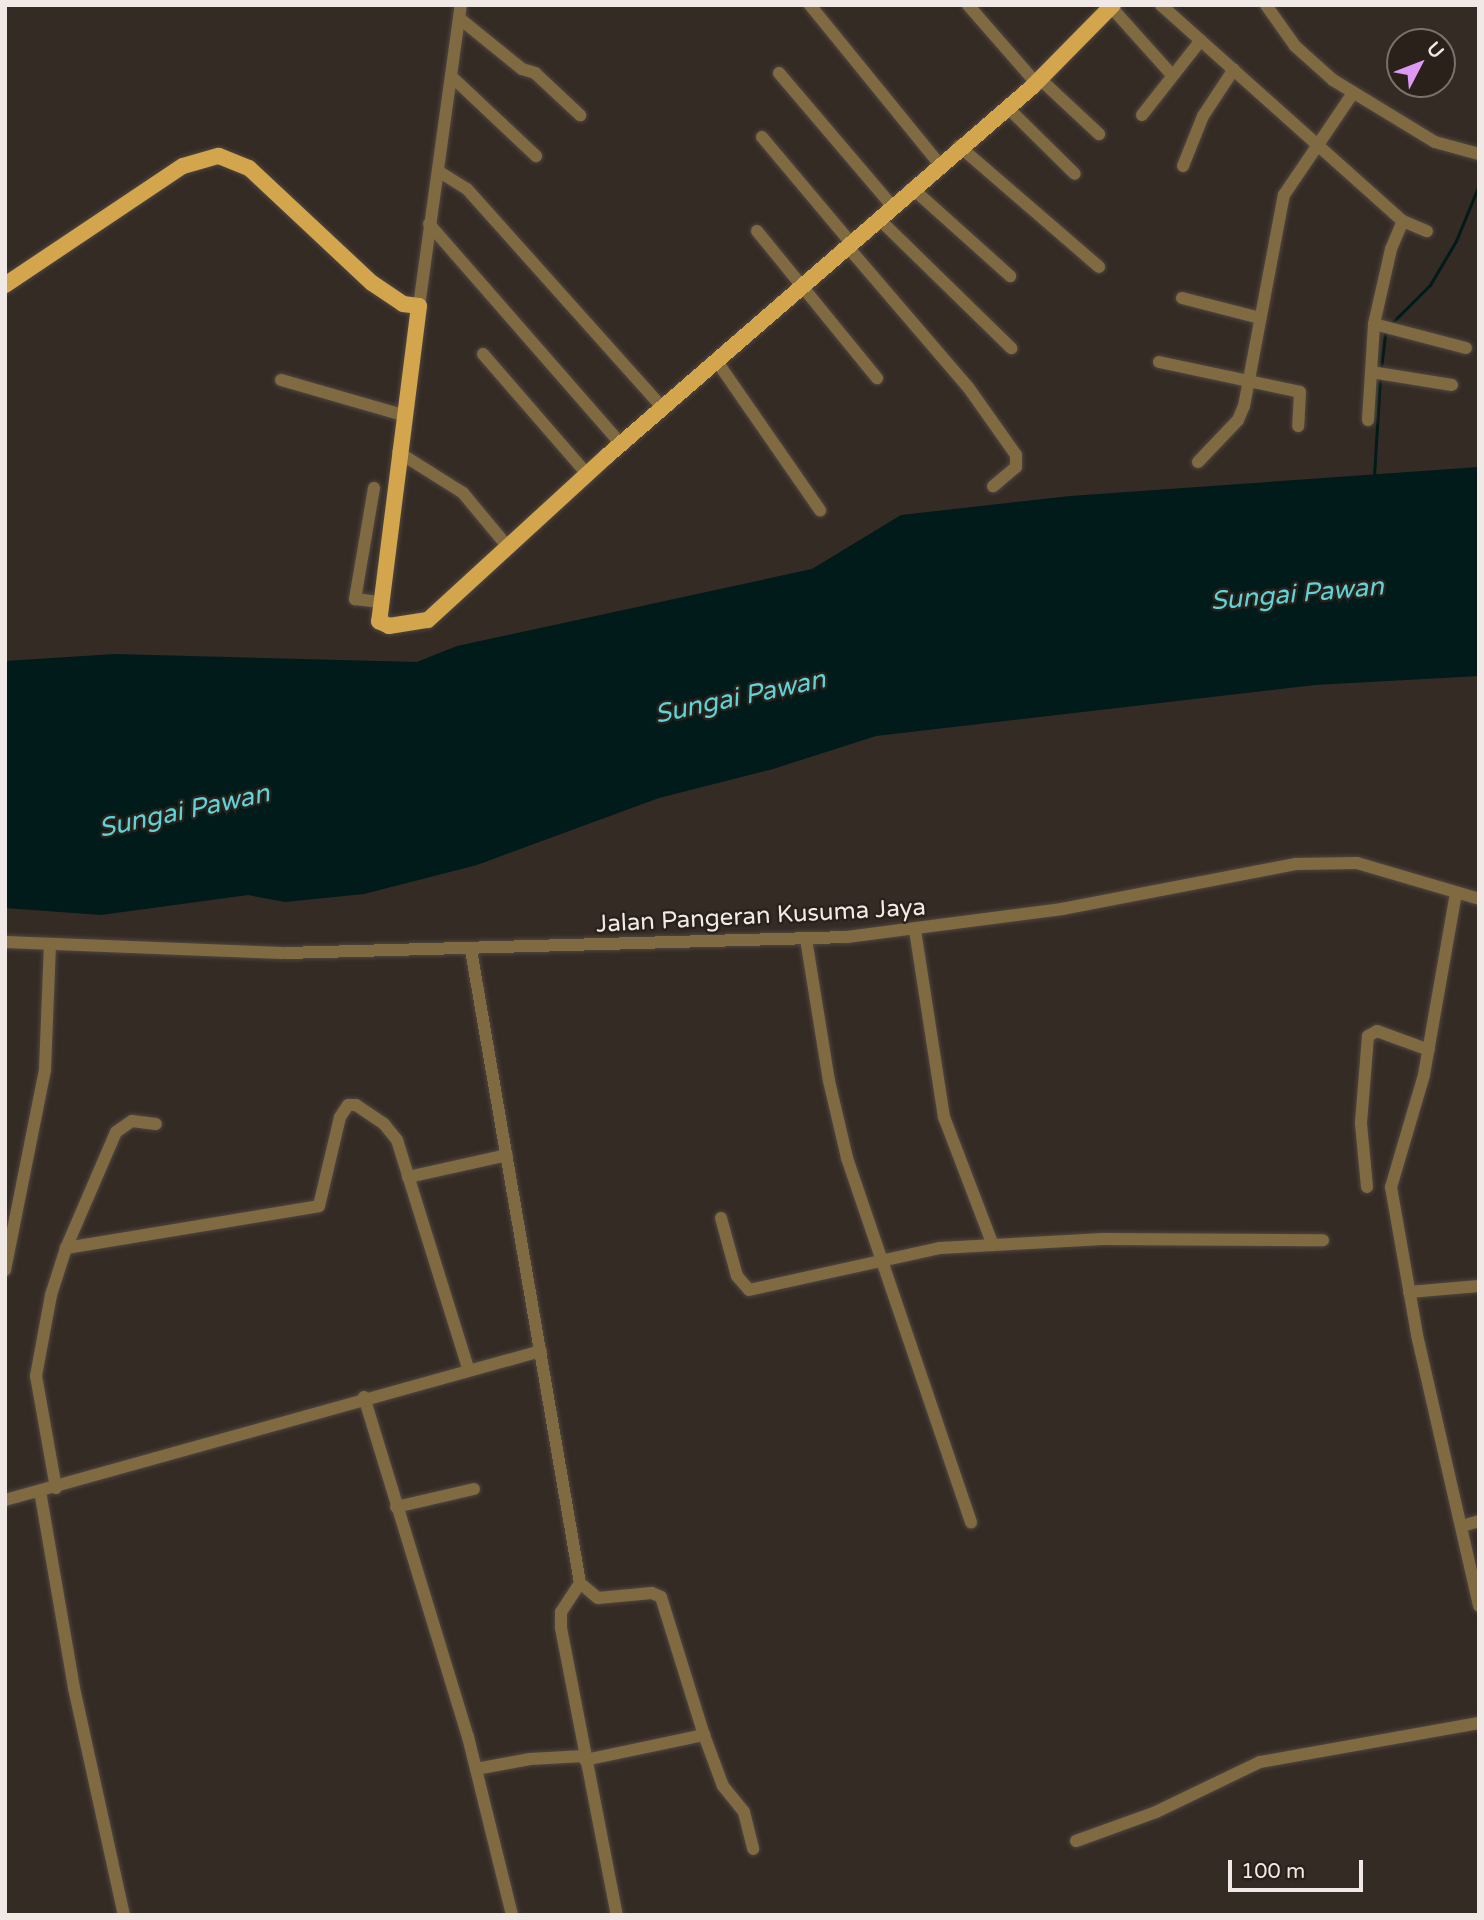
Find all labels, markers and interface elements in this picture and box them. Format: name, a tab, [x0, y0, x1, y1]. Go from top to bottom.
north arrow	[1386, 28, 1456, 98]
text: U	[1422, 38, 1448, 63]
water label: Sungai Pawan	[1209, 571, 1385, 617]
water label: Sungai Pawan	[652, 664, 828, 730]
water label: Sungai Pawan	[96, 778, 272, 844]
street label: Jalan Pangeran Kusuma Jaya	[595, 893, 927, 939]
scale bar	[1232, 1846, 1367, 1890]
text: 100 m	[1241, 1859, 1305, 1884]

